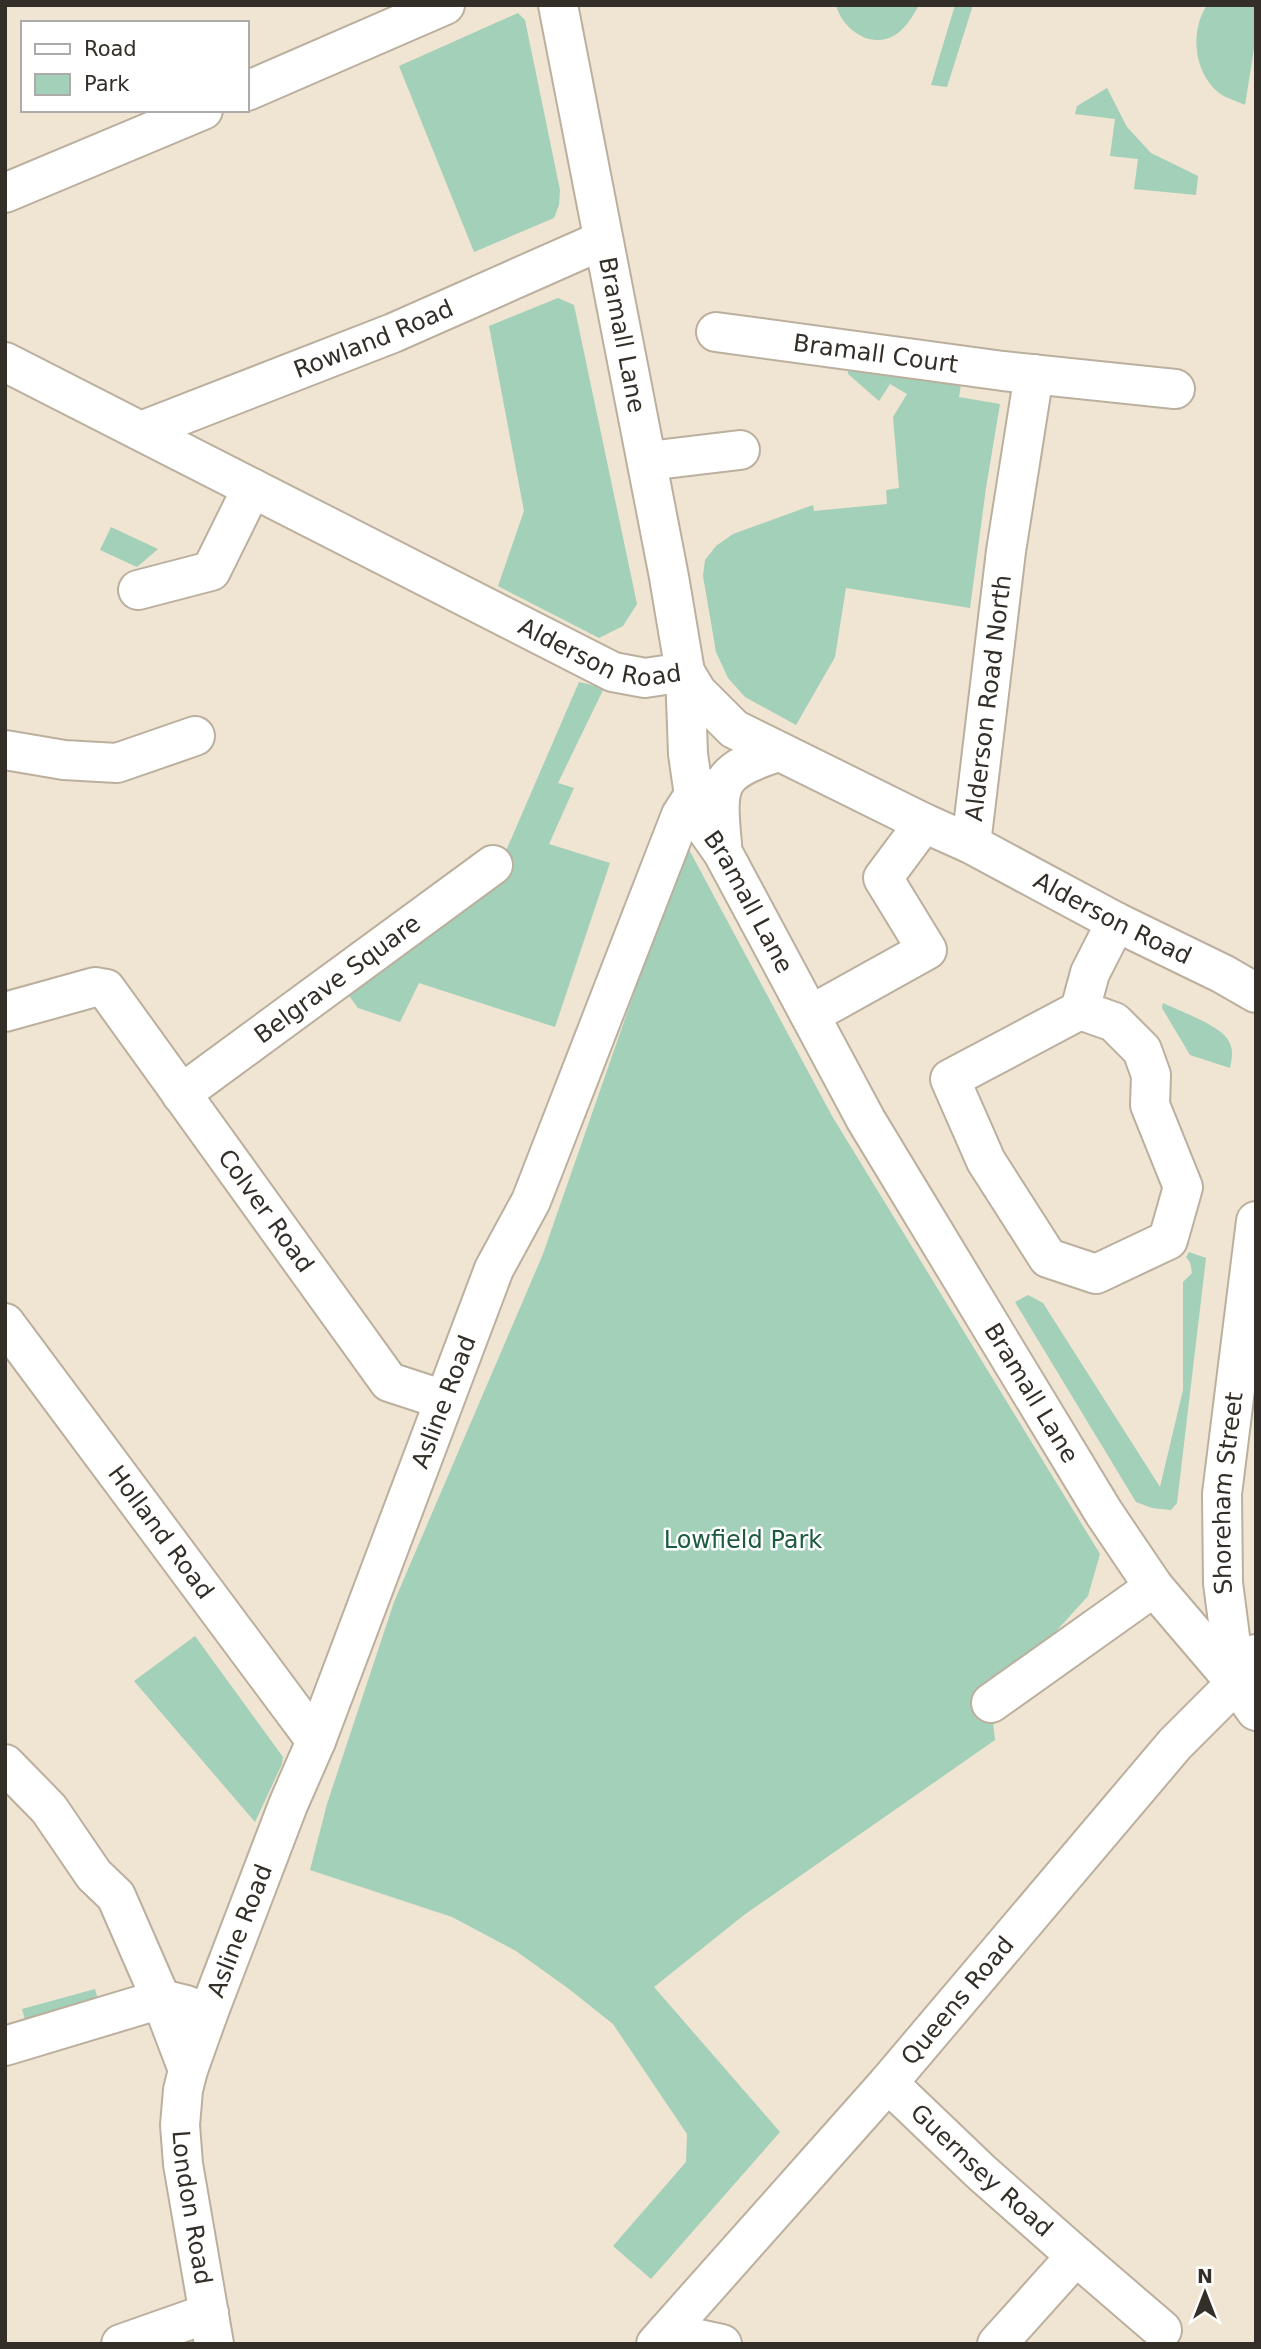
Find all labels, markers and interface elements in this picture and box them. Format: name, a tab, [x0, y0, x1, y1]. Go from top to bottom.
legend	[21, 21, 248, 112]
text: Road	[84, 37, 137, 61]
text: Park	[84, 72, 130, 96]
street label: Bramall Lane	[593, 255, 651, 415]
street label: Rowland Road	[290, 294, 458, 384]
street label: Bramall Court	[791, 329, 960, 379]
street label: Alderson Road North	[960, 573, 1017, 823]
street label: Alderson Road	[514, 612, 683, 693]
street label: Bramall Lane	[698, 825, 799, 978]
street label: Alderson Road	[1029, 866, 1196, 970]
street label: Belgrave Square	[249, 909, 426, 1049]
street label: Colver Road	[212, 1144, 319, 1278]
street label: Bramall Lane	[978, 1318, 1084, 1468]
street label: Asline Road	[406, 1331, 482, 1472]
street label: Shoreham Street	[1208, 1390, 1249, 1596]
street label: Holland Road	[102, 1460, 220, 1605]
park label: Lowfield Park	[664, 1526, 822, 1554]
street label: Asline Road	[202, 1860, 278, 2001]
street label: Queens Road	[896, 1931, 1020, 2071]
street label: Guernsey Road	[905, 2098, 1058, 2242]
street label: London Road	[166, 2129, 218, 2287]
north arrow	[1170, 2258, 1240, 2328]
text: N	[1197, 2265, 1213, 2287]

